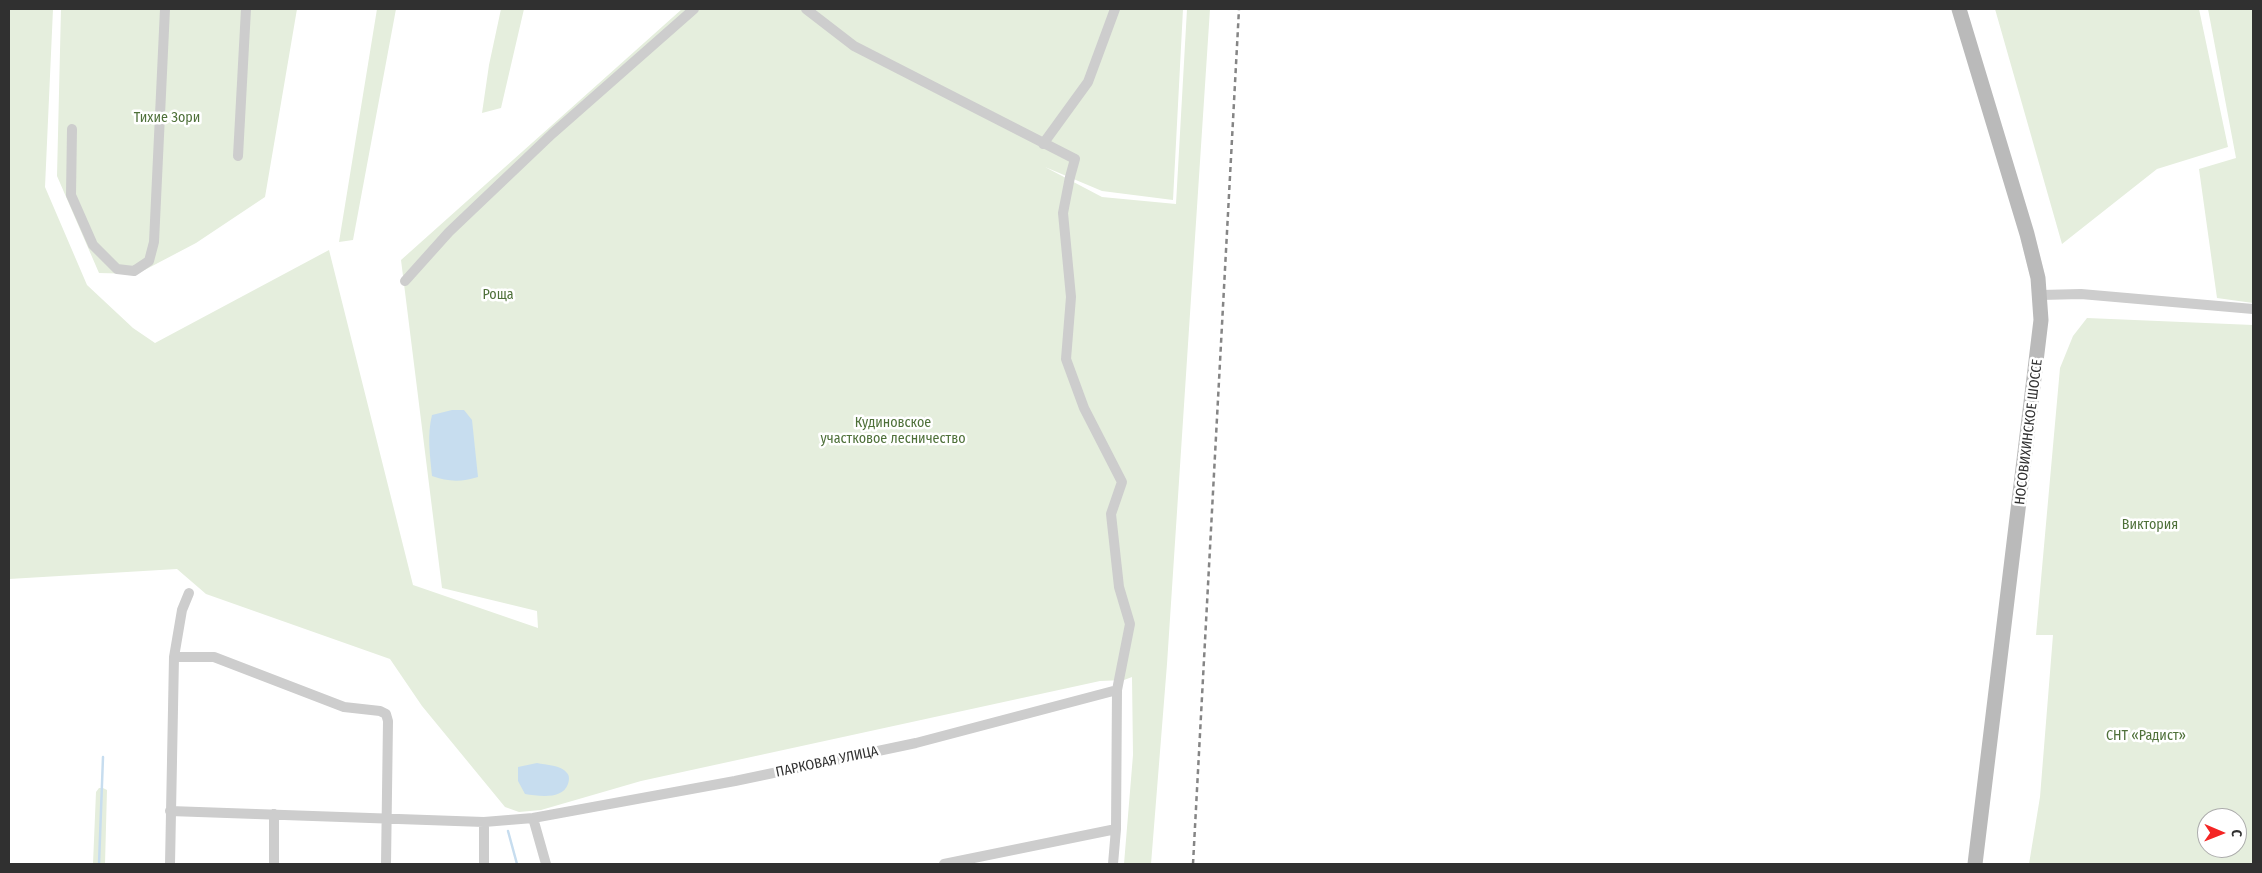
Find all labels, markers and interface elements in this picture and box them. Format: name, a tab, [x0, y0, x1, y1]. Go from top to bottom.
park label: Тихие Зори	[134, 110, 200, 126]
park label: Роща	[482, 287, 514, 303]
street label: НОСОВИХИНСКОЕ ШОССЕ	[2012, 358, 2046, 506]
park label: Кудиновское участковое лесничество	[821, 415, 965, 448]
park label: Виктория	[2122, 517, 2178, 533]
park label: СНТ «Радист»	[2106, 728, 2186, 744]
street label: ПАРКОВАЯ УЛИЦА	[774, 743, 880, 781]
north arrow	[2197, 808, 2247, 858]
text: С	[2228, 829, 2245, 837]

